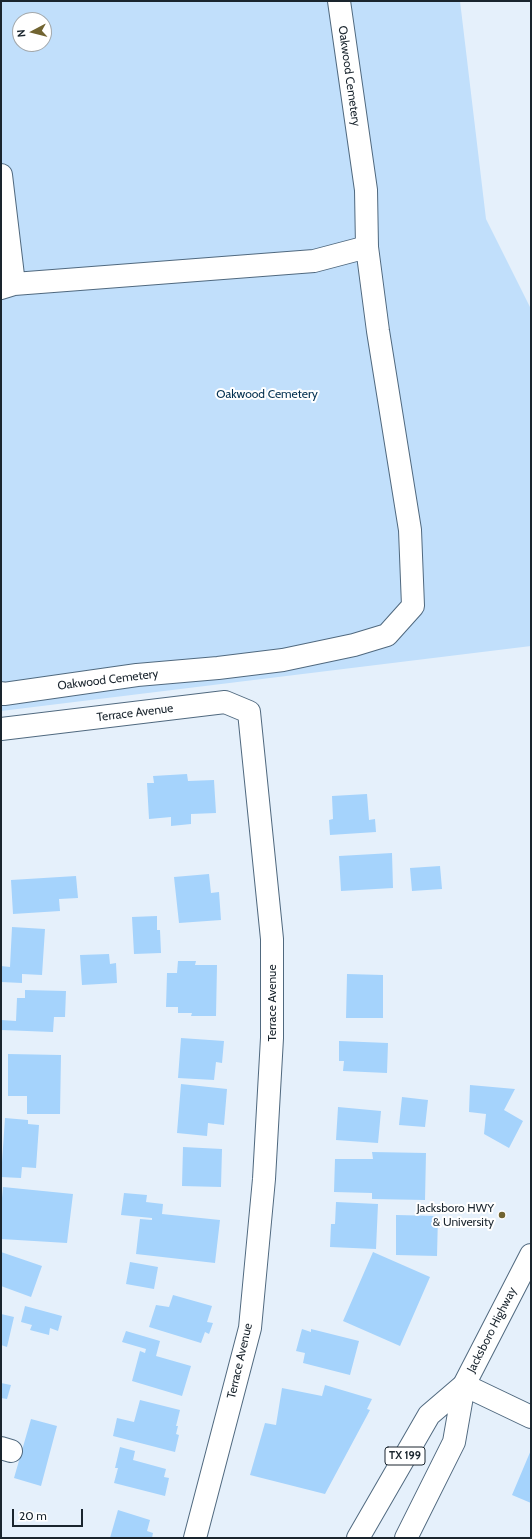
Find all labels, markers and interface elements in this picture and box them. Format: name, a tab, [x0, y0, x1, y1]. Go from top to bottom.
north arrow	[12, 12, 52, 52]
street label: Oakwood Cemetery	[335, 25, 363, 127]
text: N	[14, 29, 29, 38]
park label: Oakwood Cemetery	[216, 387, 318, 401]
street label: Oakwood Cemetery	[57, 667, 159, 693]
street label: Terrace Avenue	[96, 701, 174, 725]
street label: Terrace Avenue	[265, 964, 279, 1042]
place label: Jacksboro HWY & University	[417, 1201, 494, 1229]
marker: Jacksboro HWY & University	[497, 1210, 507, 1220]
street label: Jacksboro Highway	[464, 1285, 520, 1375]
street label: Terrace Avenue	[224, 1322, 256, 1400]
road number: TX 199	[385, 1447, 425, 1465]
scale bar	[14, 1501, 85, 1527]
text: 20 m	[19, 1508, 47, 1523]

